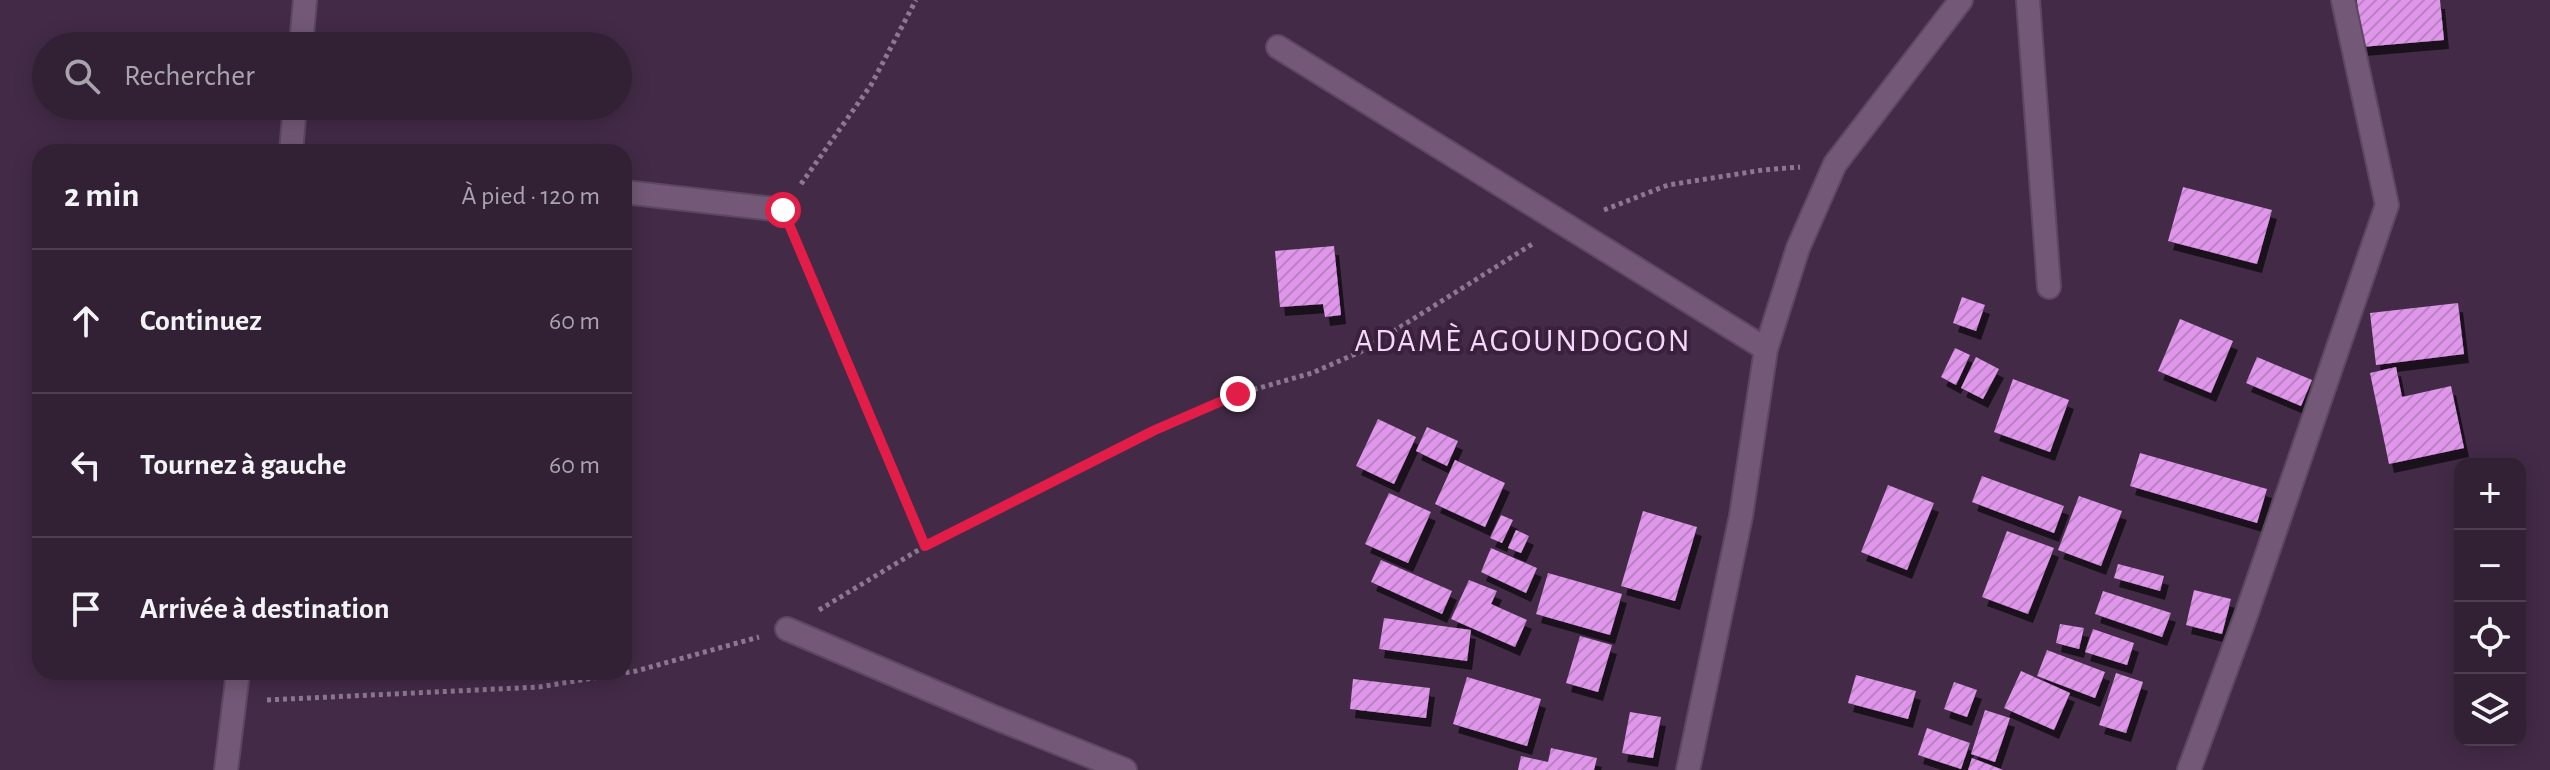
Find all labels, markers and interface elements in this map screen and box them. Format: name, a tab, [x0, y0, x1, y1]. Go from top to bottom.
search box	[32, 32, 632, 120]
icon: search	[60, 54, 104, 98]
text: Rechercher	[124, 61, 255, 91]
text: 2 min	[64, 179, 139, 213]
text: À pied · 120 m	[462, 183, 600, 209]
route start	[765, 192, 801, 228]
icon: ahead	[64, 299, 108, 343]
text: Continuez	[140, 306, 262, 336]
text: 60 m	[549, 308, 600, 334]
district label: ADAMÈ AGOUNDOGON	[1355, 322, 1692, 357]
route end	[1220, 376, 1256, 412]
icon: left	[64, 443, 108, 487]
text: Tournez à gauche	[140, 450, 347, 480]
text: 60 m	[549, 452, 600, 478]
map controls	[2454, 458, 2526, 746]
button: +	[2454, 458, 2526, 530]
button: −	[2454, 530, 2526, 602]
icon: arrive	[64, 587, 108, 631]
text: Arrivée à destination	[140, 594, 390, 624]
button: locate	[2454, 602, 2526, 674]
button: layers	[2454, 674, 2526, 746]

